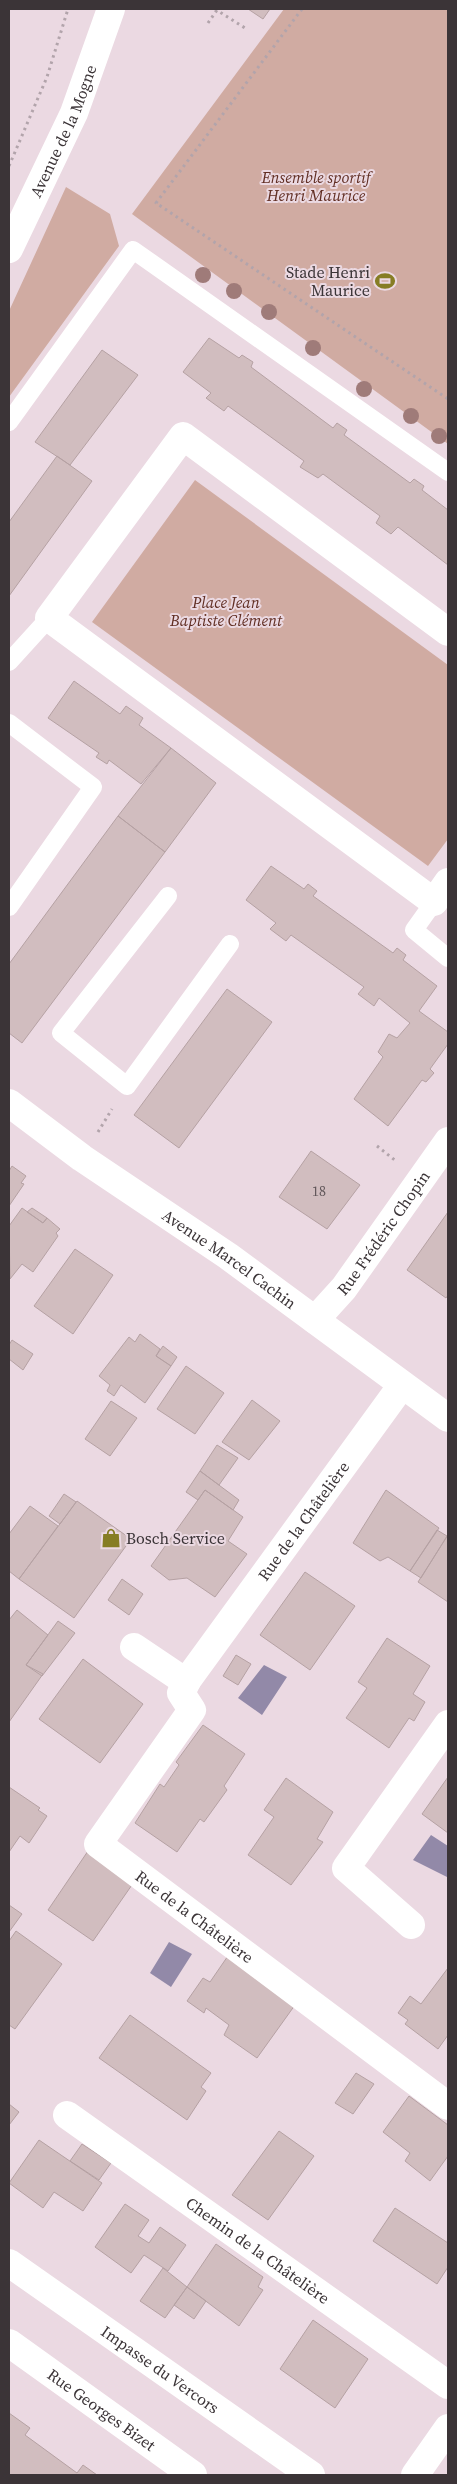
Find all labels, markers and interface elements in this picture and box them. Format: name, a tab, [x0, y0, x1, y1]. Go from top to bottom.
street label: Avenue de la Mogne	[24, 62, 101, 201]
park label: Ensemble sportif Henri Maurice	[260, 166, 374, 206]
place label: Stade Henri Maurice	[286, 261, 370, 301]
sports icon: Stade Henri Maurice	[374, 270, 396, 292]
park label: Place Jean Baptiste Clément	[169, 591, 283, 631]
street label: Rue Frédéric Chopin	[332, 1166, 435, 1300]
house number: 18	[312, 1181, 326, 1201]
street label: Avenue Marcel Cachin	[158, 1204, 301, 1314]
street label: Rue de la Châtelière	[252, 1457, 354, 1585]
shop icon: Bosch Service	[100, 1527, 122, 1549]
place label: Bosch Service	[126, 1527, 225, 1549]
street label: Rue de la Châtelière	[131, 1865, 258, 1968]
street label: Chemin de la Châtelière	[182, 2192, 334, 2309]
street label: Impasse du Vercors	[97, 2320, 224, 2418]
street label: Rue Georges Bizet	[43, 2363, 161, 2456]

